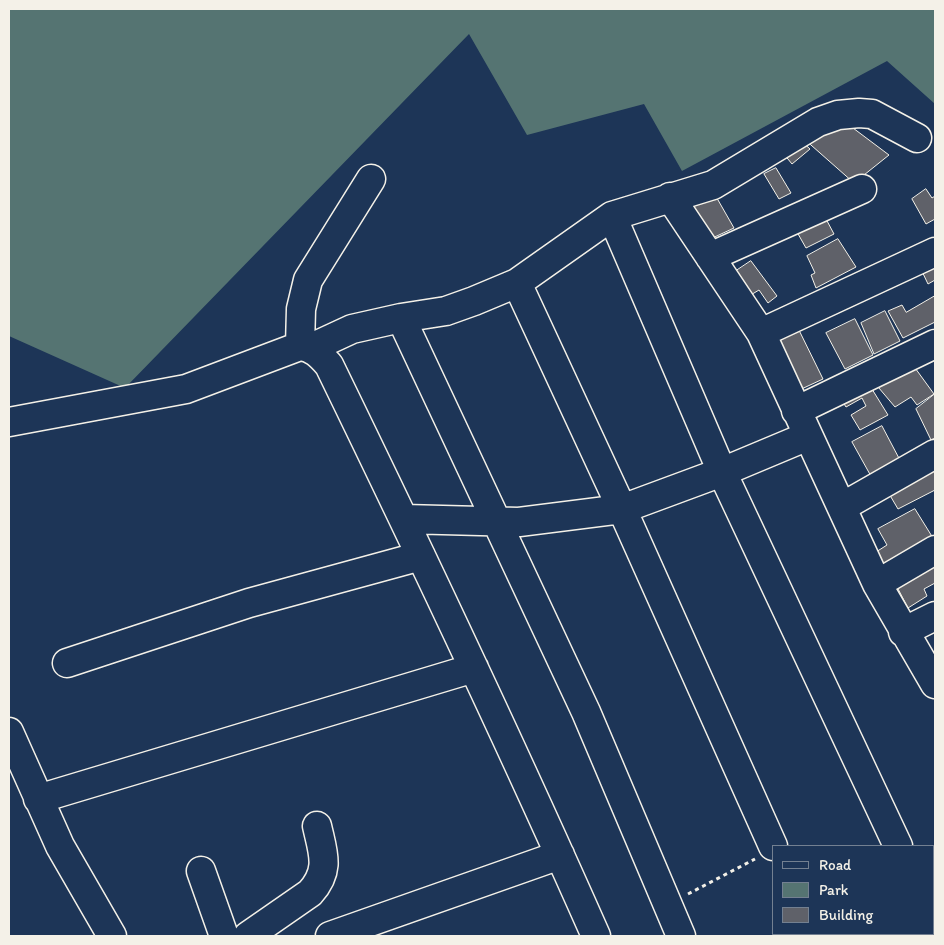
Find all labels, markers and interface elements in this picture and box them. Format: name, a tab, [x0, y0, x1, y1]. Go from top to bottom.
legend	[772, 845, 934, 935]
text: Road	[819, 856, 851, 874]
text: Park	[819, 881, 849, 899]
text: Building	[819, 906, 873, 924]

